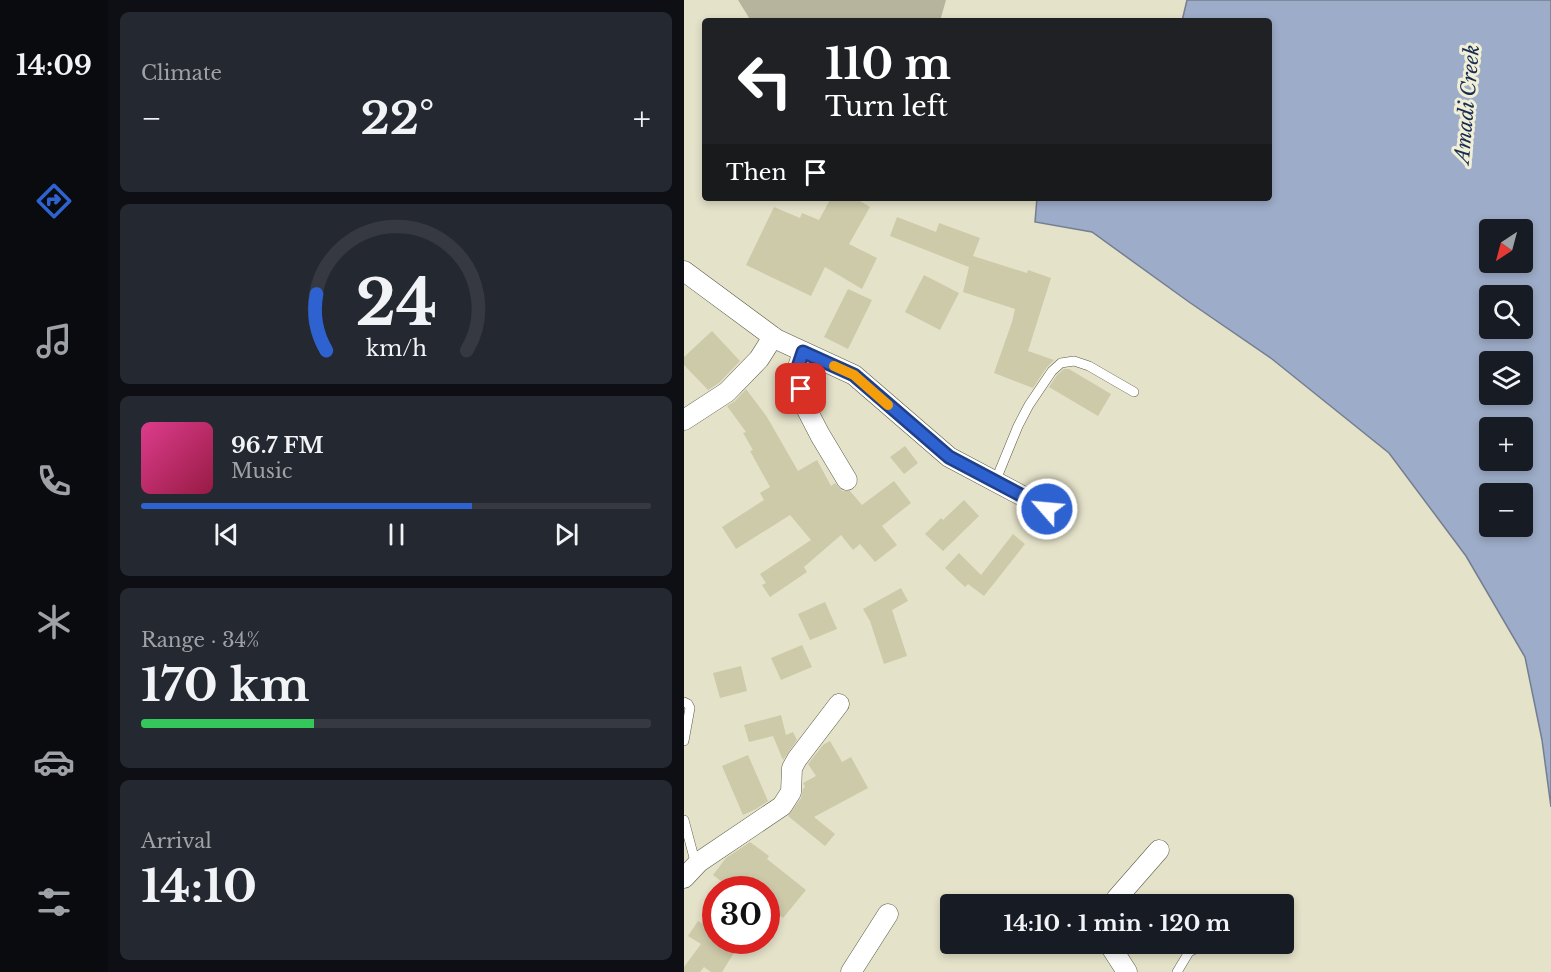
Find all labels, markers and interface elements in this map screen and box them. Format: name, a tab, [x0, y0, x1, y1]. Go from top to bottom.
text: 110 m	[825, 38, 951, 90]
icon: left	[726, 42, 804, 120]
water label: Amadi Creek	[1450, 44, 1484, 167]
text: 14:09	[16, 49, 92, 82]
text: Climate	[141, 61, 222, 85]
text: 22°	[361, 90, 434, 146]
text: Turn left	[825, 90, 948, 123]
text: −	[141, 98, 162, 139]
text: +	[633, 98, 651, 139]
icon: arrive	[799, 156, 832, 189]
text: Then	[726, 159, 787, 186]
icon: directions	[33, 180, 75, 222]
north arrow	[1479, 219, 1533, 273]
map controls	[1479, 219, 1533, 537]
text: 24	[355, 264, 437, 342]
button: search	[1479, 285, 1533, 339]
icon: music	[33, 320, 75, 362]
text: km/h	[366, 335, 427, 362]
button: layers	[1479, 351, 1533, 405]
pin	[775, 363, 826, 414]
icon: arrive	[784, 372, 817, 405]
button: +	[1479, 417, 1533, 471]
text: 96.7 FM	[231, 432, 324, 459]
text: Music	[231, 459, 292, 483]
icon: phone	[33, 460, 75, 502]
position arrow	[1015, 477, 1079, 541]
button: −	[1479, 483, 1533, 537]
icon: previous	[210, 518, 243, 551]
icon: pause	[380, 518, 413, 551]
icon: next	[550, 518, 583, 551]
icon: climate	[33, 601, 75, 643]
text: Range · 34%	[141, 628, 260, 652]
text: 170 km	[141, 657, 309, 713]
icon: car	[33, 741, 75, 783]
text: Arrival	[141, 829, 212, 853]
text: 14:10	[141, 858, 257, 914]
speed limit sign: 30	[702, 876, 780, 954]
icon: filters	[33, 881, 75, 923]
text: 14:10 · 1 min · 120 m	[1004, 910, 1230, 937]

